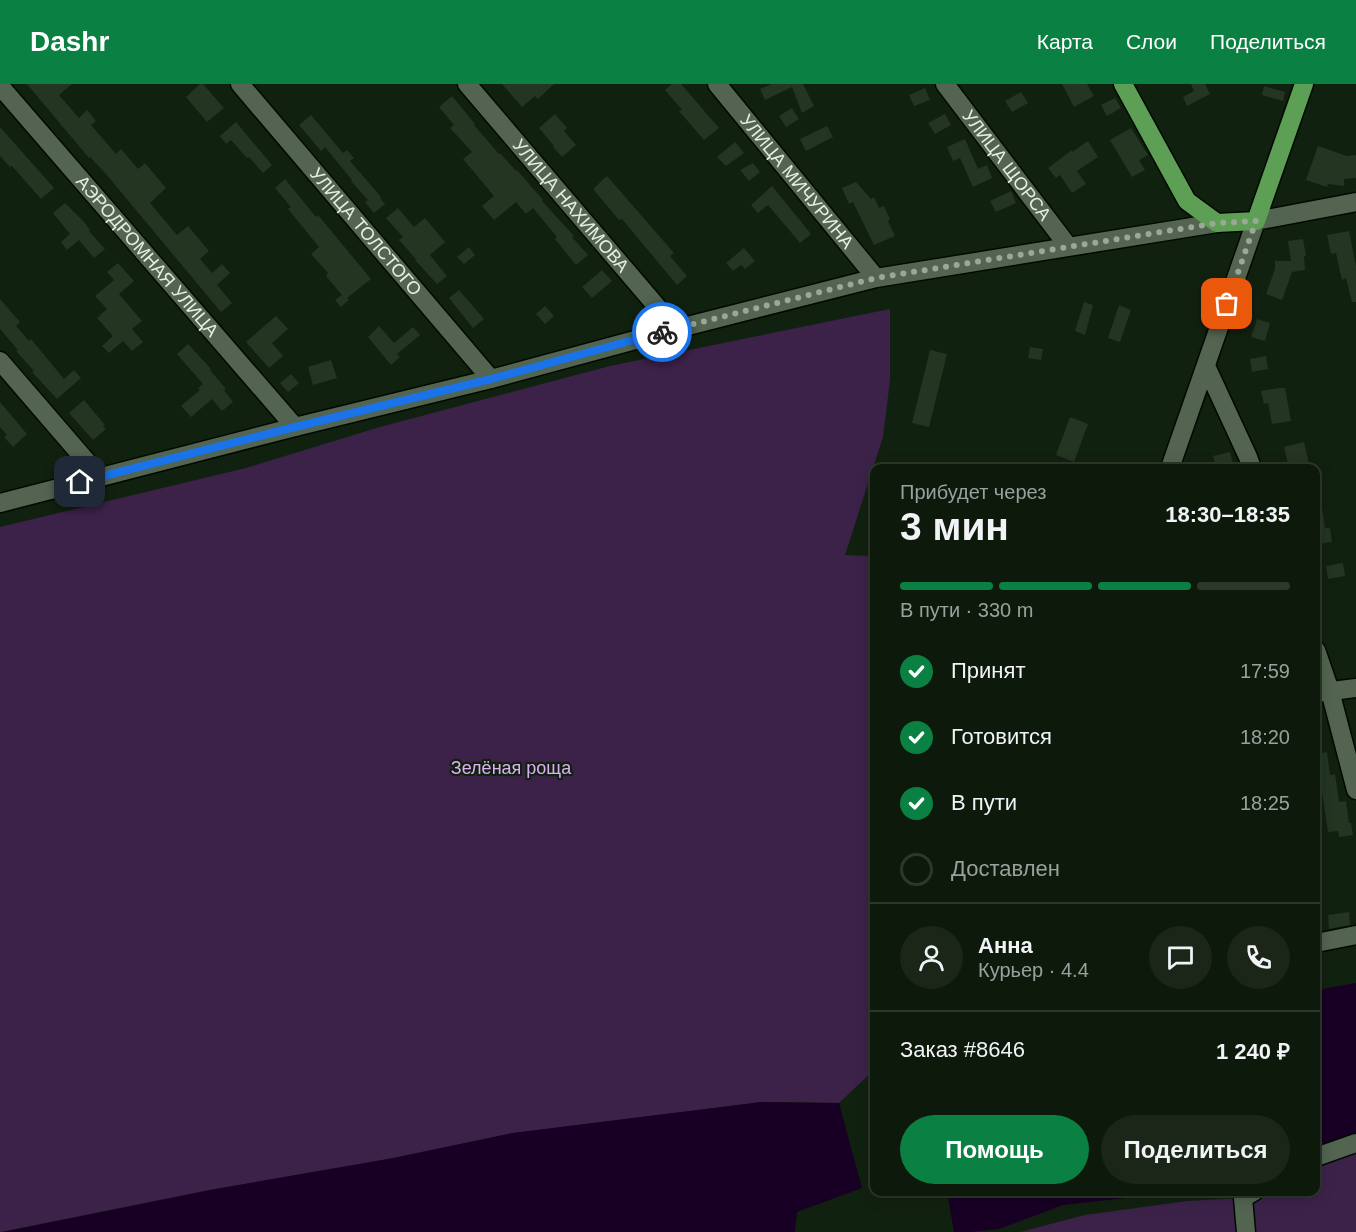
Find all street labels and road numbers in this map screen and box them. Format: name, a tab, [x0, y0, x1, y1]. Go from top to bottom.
street label: УЛИЦА ЩОРСА	[958, 106, 1055, 224]
street label: УЛИЦА МИЧУРИНА	[736, 110, 858, 252]
street label: УЛИЦА НАХИМОВА	[509, 135, 633, 276]
street label: УЛИЦА ТОЛСТОГО	[306, 164, 426, 300]
street label: АЭРОДРОМНАЯ УЛИЦА	[72, 171, 222, 341]

